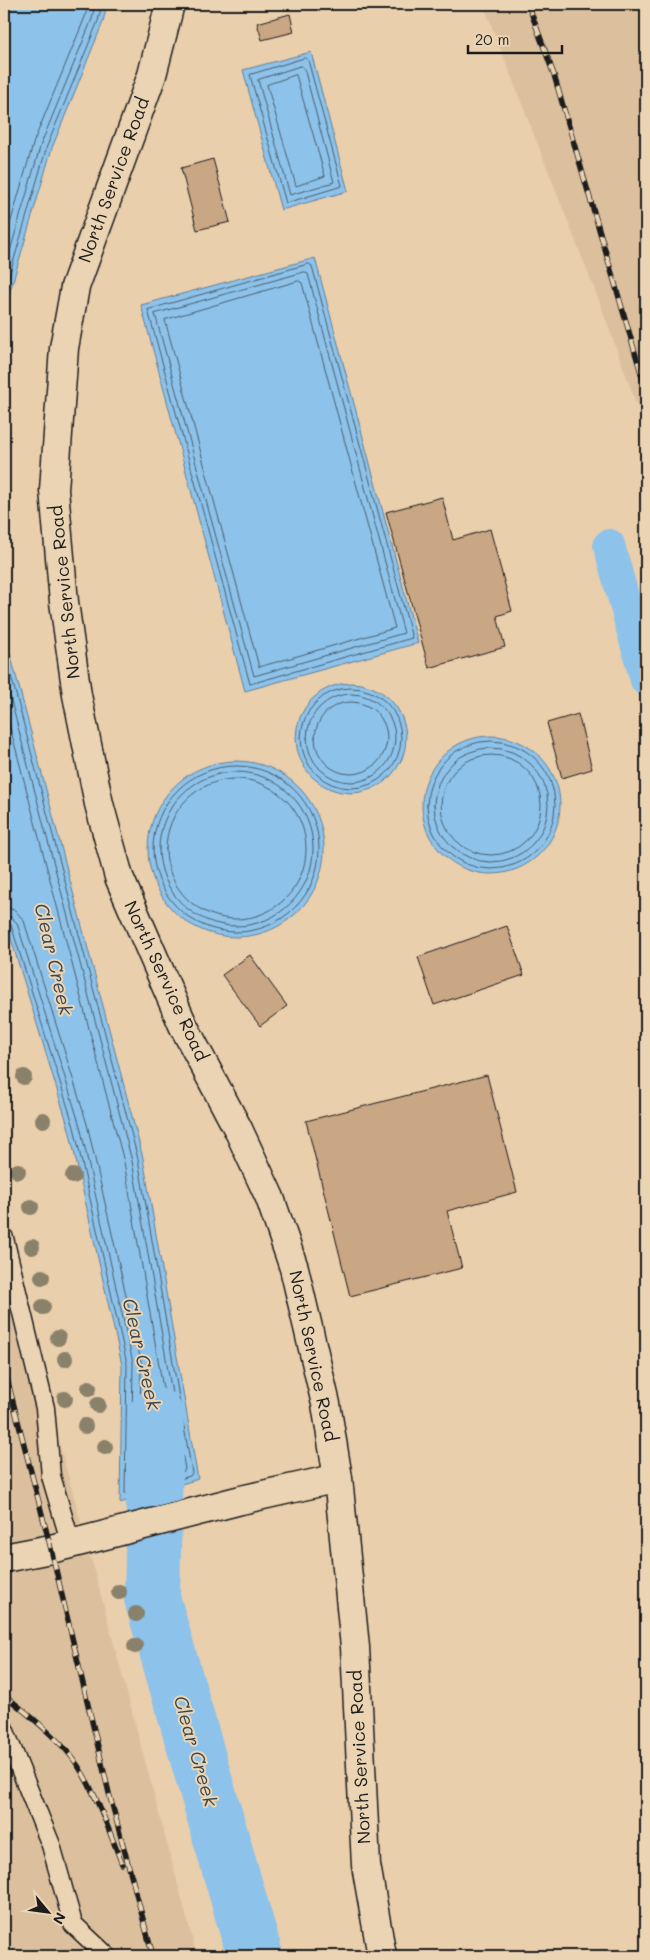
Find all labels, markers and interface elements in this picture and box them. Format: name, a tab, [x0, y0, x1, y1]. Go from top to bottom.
scale bar	[468, 22, 561, 54]
text: 20 m	[475, 29, 509, 49]
street label: North Service Road	[72, 94, 154, 266]
street label: North Service Road	[43, 504, 85, 680]
street label: North Service Road	[119, 896, 215, 1065]
water label: Clear Creek	[29, 900, 80, 1018]
street label: North Service Road	[284, 1268, 344, 1444]
water label: Clear Creek	[117, 1295, 168, 1413]
street label: North Service Road	[342, 1669, 376, 1845]
water label: Clear Creek	[169, 1692, 224, 1810]
north arrow	[22, 1888, 72, 1938]
text: N	[49, 1909, 71, 1928]

